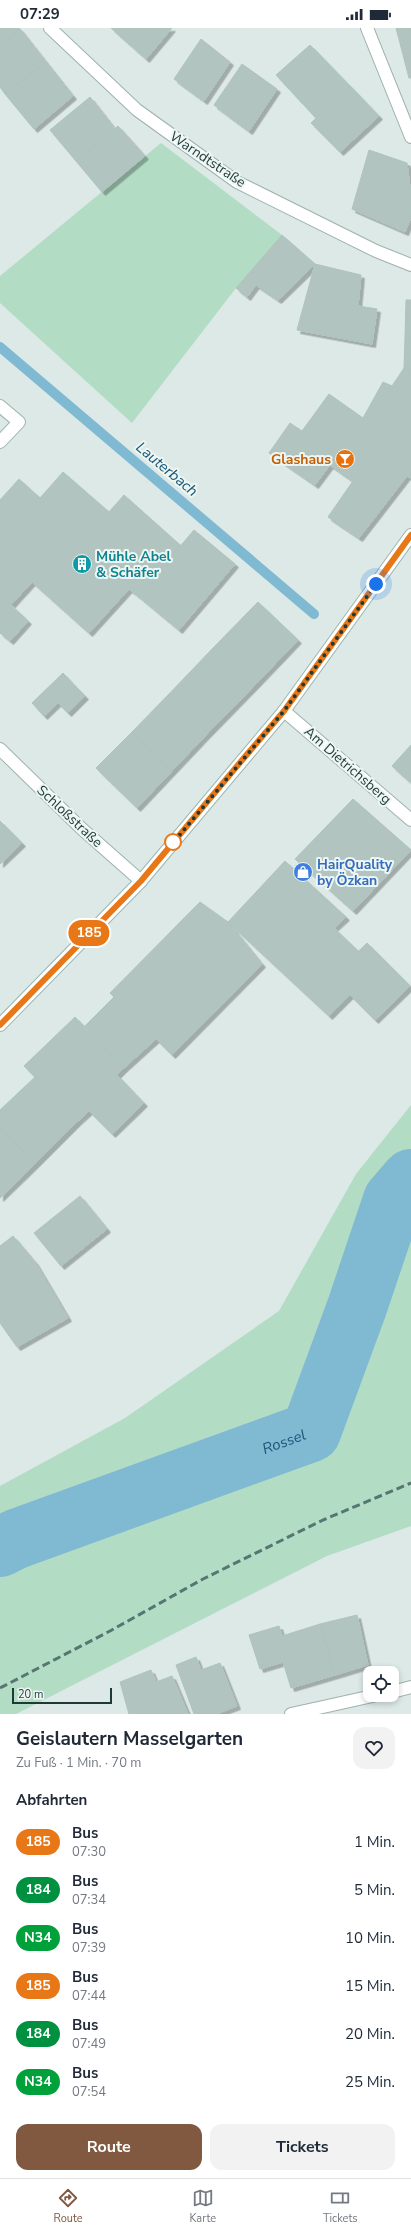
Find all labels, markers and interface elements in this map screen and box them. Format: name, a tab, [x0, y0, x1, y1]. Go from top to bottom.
text: 07:29	[20, 4, 60, 24]
street label: Warndtstraße	[166, 127, 250, 192]
water label: Lauterbach	[132, 437, 202, 501]
bar icon: Glashaus	[334, 448, 356, 470]
place label: Glashaus	[271, 450, 331, 469]
place label: Mühle Abel & Schäfer	[96, 547, 172, 582]
building icon: Mühle Abel & Schäfer	[71, 553, 93, 575]
your location	[366, 574, 386, 594]
street label: Am Dietrichsberg	[300, 722, 395, 809]
street label: Schloßstraße	[33, 781, 107, 852]
unlabelled marker	[164, 833, 182, 851]
place label: HairQuality by Özkan	[317, 855, 393, 890]
shop icon: HairQuality by Özkan	[292, 861, 314, 883]
line badge: 185	[66, 920, 112, 946]
text: 185	[76, 923, 102, 942]
water label: Rossel	[259, 1425, 309, 1459]
map controls	[363, 1666, 399, 1702]
button: locate	[363, 1666, 399, 1702]
scale bar	[12, 1686, 112, 1705]
text: 20 m	[18, 1687, 43, 1702]
text: Geislautern Masselgarten	[16, 1726, 243, 1752]
button: heart	[353, 1727, 395, 1769]
text: Zu Fuß · 1 Min. · 70 m	[16, 1754, 141, 1772]
text: Abfahrten	[16, 1790, 87, 1810]
text: Bus	[72, 1823, 98, 1843]
text: 185	[25, 1832, 51, 1851]
text: 1 Min.	[354, 1832, 395, 1852]
text: 07:30	[72, 1843, 106, 1861]
text: Bus	[72, 1871, 98, 1891]
text: 184	[25, 1880, 51, 1899]
text: 5 Min.	[354, 1880, 395, 1900]
text: 07:34	[72, 1891, 106, 1909]
text: Bus	[72, 1919, 98, 1939]
text: N34	[24, 1928, 52, 1947]
text: 10 Min.	[345, 1928, 395, 1948]
text: 07:39	[72, 1939, 106, 1957]
text: Bus	[72, 1967, 98, 1987]
text: 185	[25, 1976, 51, 1995]
text: 15 Min.	[345, 1976, 395, 1996]
text: 07:44	[72, 1987, 106, 2005]
text: Bus	[72, 2015, 98, 2035]
text: 184	[25, 2024, 51, 2043]
text: 20 Min.	[345, 2024, 395, 2044]
text: 07:49	[72, 2035, 106, 2053]
text: Bus	[72, 2063, 98, 2083]
text: N34	[24, 2072, 52, 2091]
text: 25 Min.	[345, 2072, 395, 2092]
text: 07:54	[72, 2083, 106, 2101]
button: Route	[16, 2124, 202, 2170]
button: Tickets	[210, 2124, 395, 2170]
tab: Route	[53, 2187, 83, 2226]
tab: Karte	[189, 2187, 216, 2226]
tab: Tickets	[323, 2187, 358, 2226]

